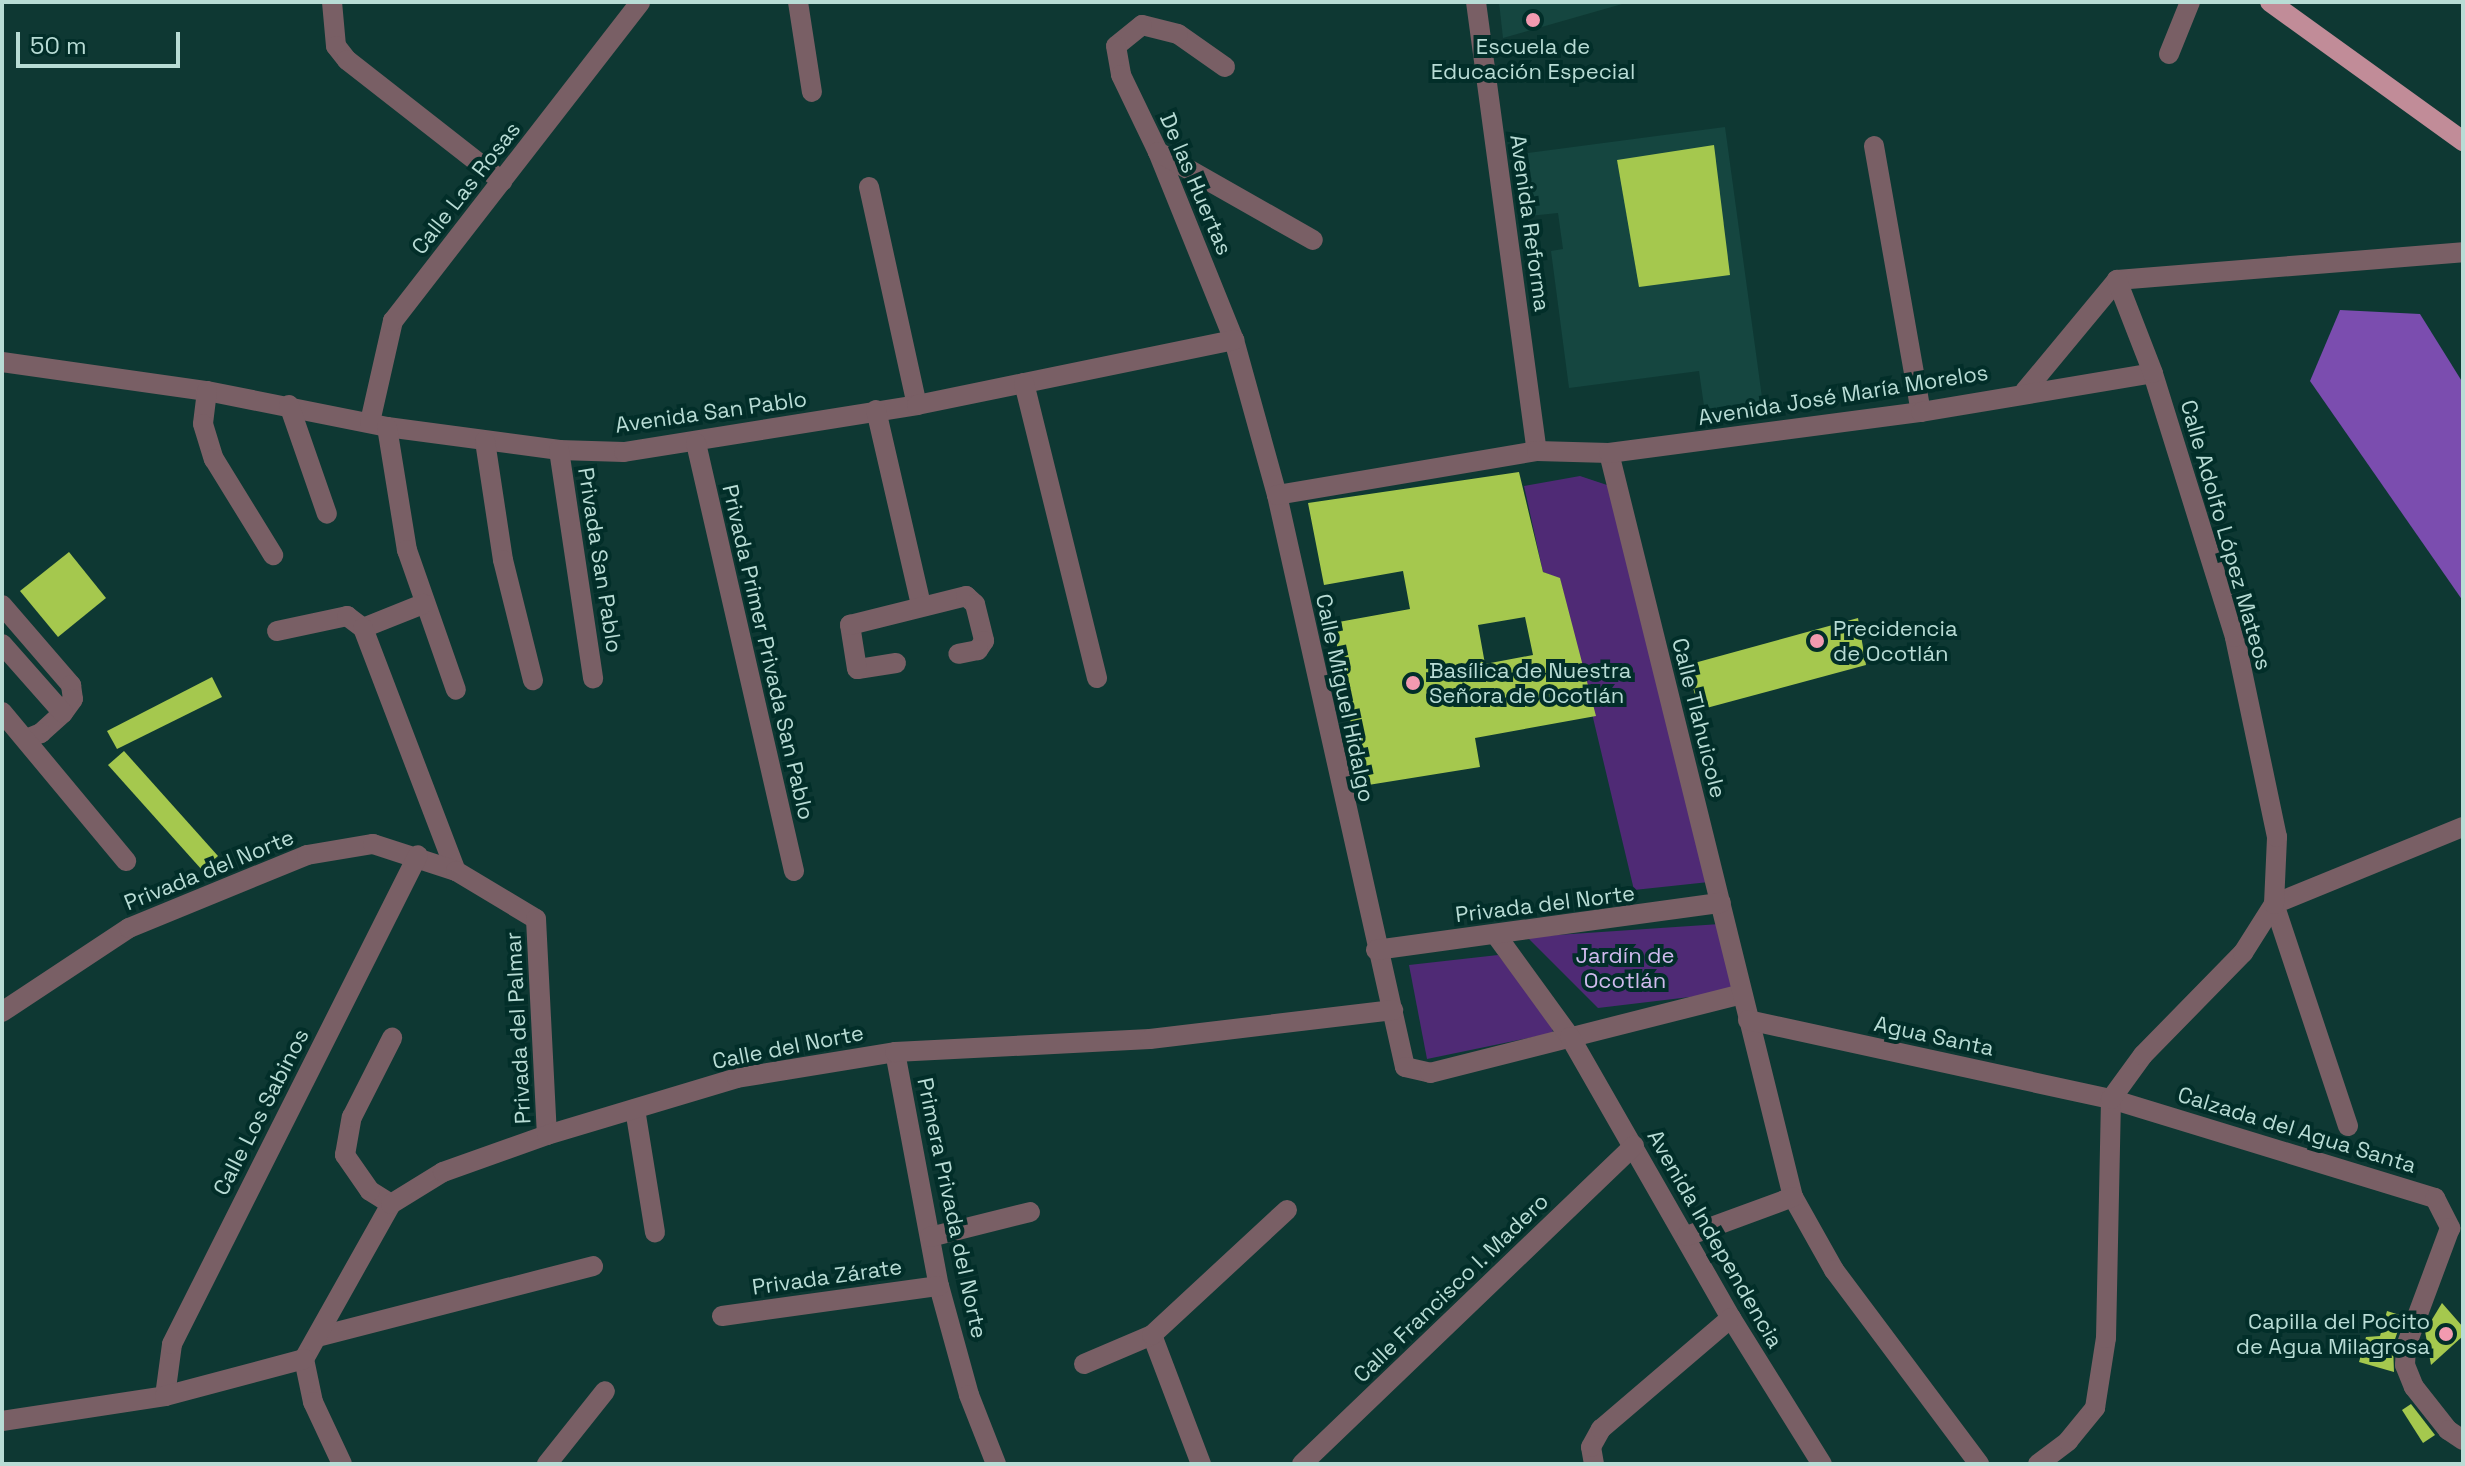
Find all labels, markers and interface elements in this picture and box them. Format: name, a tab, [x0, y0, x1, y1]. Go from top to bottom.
marker: Escuela de Educación Especial	[1524, 11, 1542, 29]
scale bar	[20, 16, 184, 66]
text: 50 m	[30, 30, 87, 61]
place label: Escuela de Educación Especial	[1431, 33, 1635, 84]
street label: De las Huertas	[1154, 109, 1238, 259]
street label: Calle Las Rosas	[406, 116, 526, 260]
street label: Avenida Reforma	[1505, 133, 1555, 313]
street label: Avenida José María Morelos	[1696, 359, 1990, 431]
street label: Avenida San Pablo	[613, 385, 809, 439]
street label: Calle Adolfo López Mateos	[2175, 397, 2277, 673]
street label: Privada San Pablo	[572, 465, 628, 655]
street label: Privada Primer Privada San Pablo	[717, 482, 819, 822]
street label: Calle Miguel Hidalgo	[1310, 592, 1380, 804]
place label: Precidencia de Ocotlán	[1833, 615, 1958, 666]
marker: Precidencia de Ocotlán	[1808, 632, 1826, 650]
street label: Calle Tlahuicole	[1666, 635, 1732, 801]
place label: Basílica de Nuestra Señora de Ocotlán	[1429, 657, 1631, 708]
marker: Basílica de Nuestra Señora de Ocotlán	[1404, 674, 1422, 692]
street label: Privada del Norte	[120, 824, 298, 916]
street label: Privada del Norte	[1454, 880, 1636, 928]
street label: Privada del Palmar	[500, 931, 536, 1125]
park label: Jardín de Ocotlán	[1576, 942, 1674, 994]
street label: Agua Santa	[1872, 1010, 1996, 1062]
street label: Calle del Norte	[710, 1019, 866, 1075]
street label: Calle Los Sabinos	[208, 1024, 314, 1200]
street label: Primera Privada del Norte	[911, 1075, 993, 1341]
street label: Calzada del Agua Santa	[2174, 1081, 2420, 1179]
street label: Avenida Independencia	[1642, 1125, 1788, 1353]
street label: Calle Francisco I. Madero	[1348, 1188, 1554, 1388]
street label: Privada Zárate	[750, 1253, 904, 1301]
place label: Capilla del Pocito de Agua Milagrosa	[2235, 1308, 2430, 1360]
marker: Capilla del Pocito de Agua Milagrosa	[2437, 1325, 2455, 1343]

